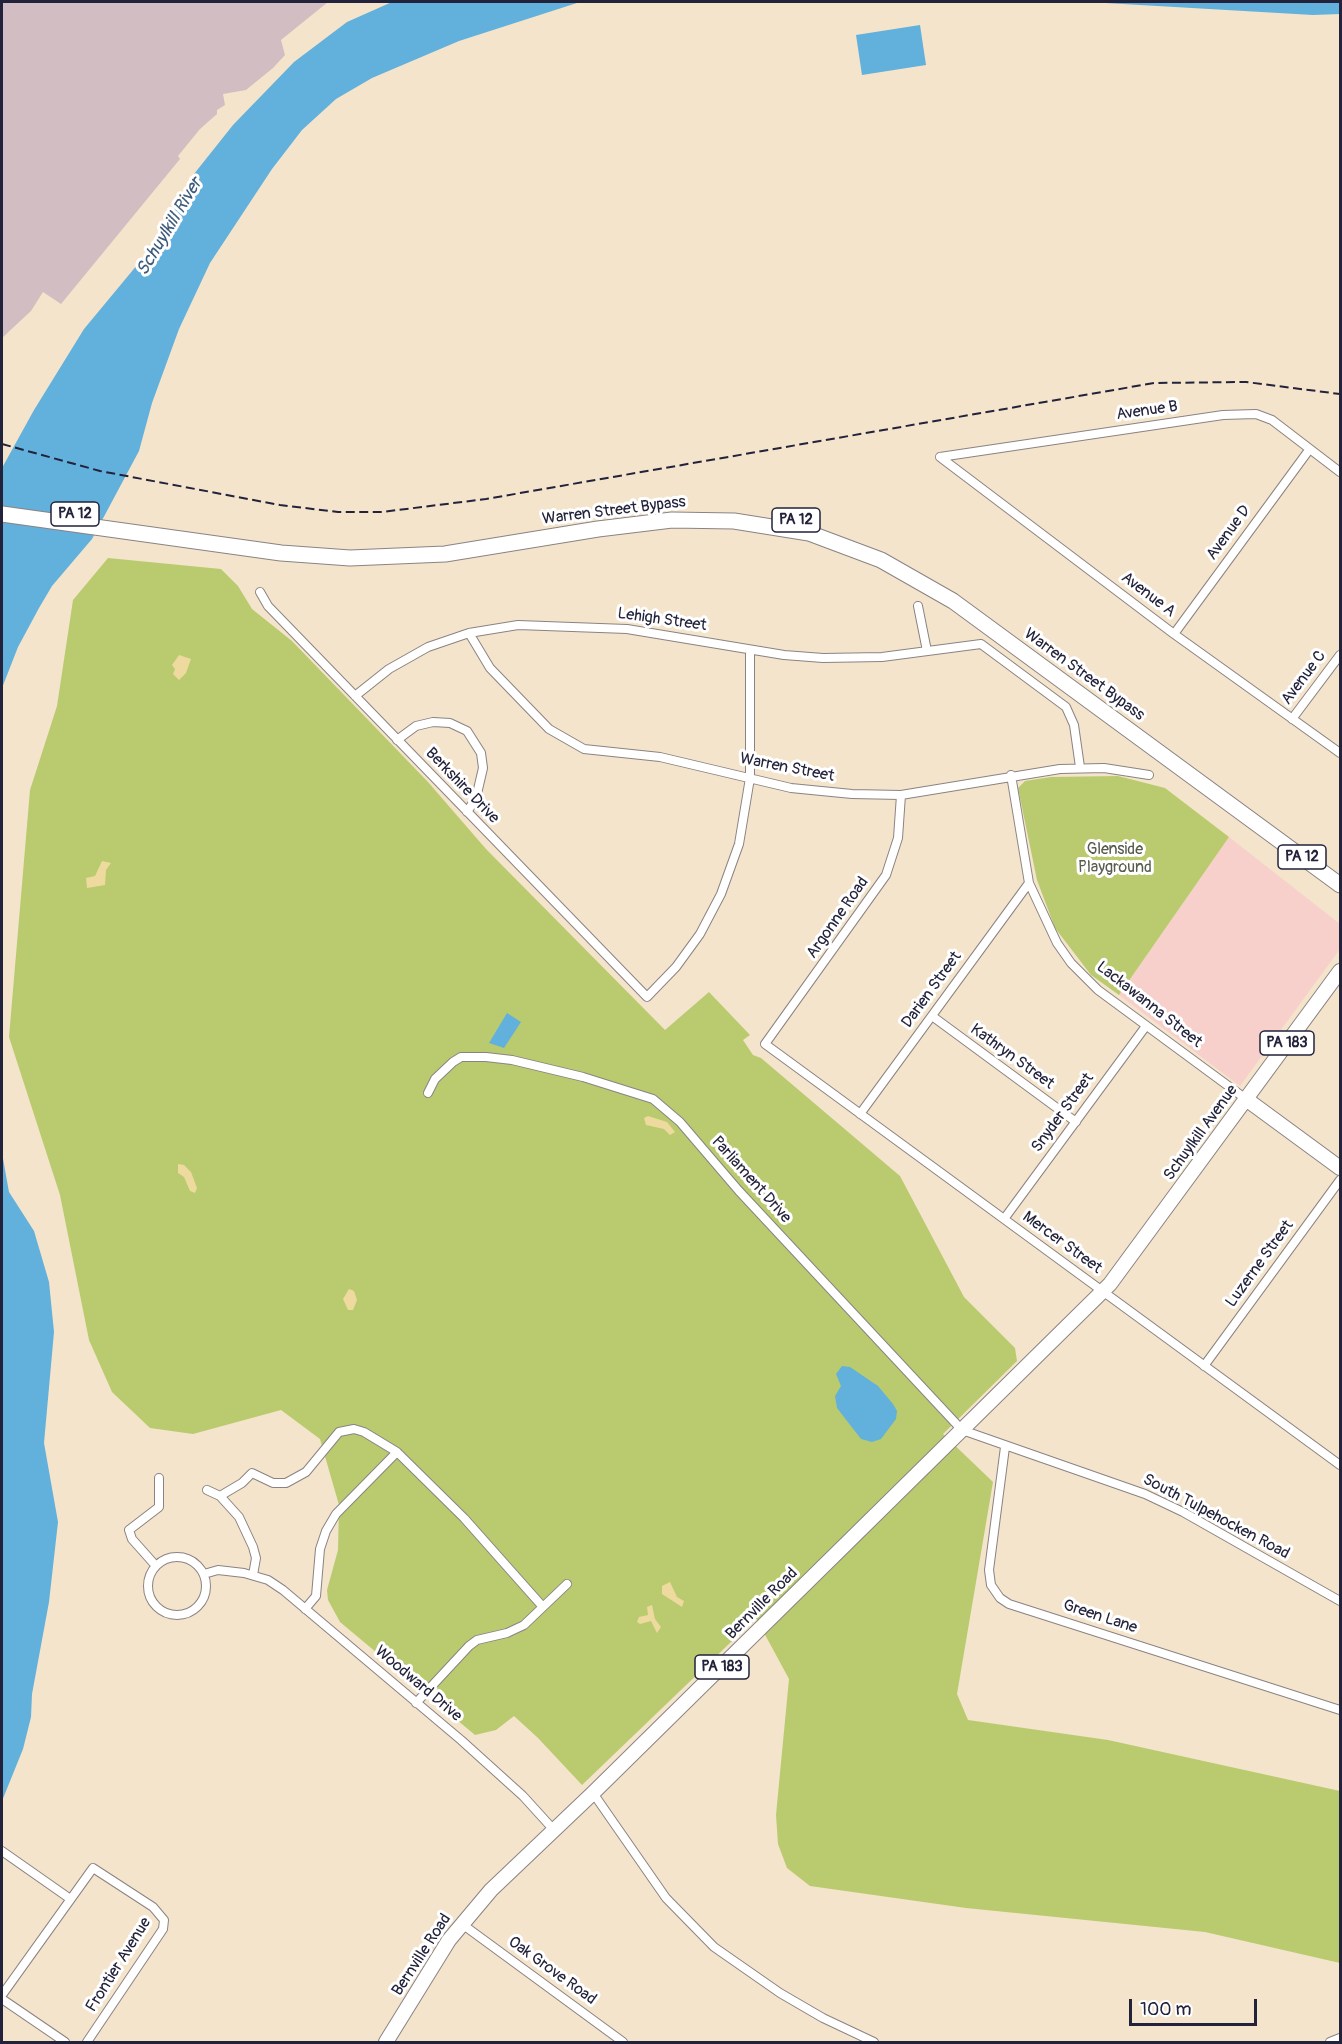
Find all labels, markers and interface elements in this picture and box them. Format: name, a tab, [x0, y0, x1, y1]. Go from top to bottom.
water label: Schuylkill River	[132, 174, 208, 280]
street label: Avenue B	[1115, 397, 1179, 425]
street label: Warren Street Bypass	[541, 493, 687, 529]
road number: PA 12	[51, 502, 99, 526]
street label: Avenue D	[1203, 502, 1255, 564]
road number: PA 12	[772, 508, 820, 532]
street label: Avenue A	[1117, 568, 1179, 622]
street label: Lehigh Street	[616, 604, 708, 636]
street label: Warren Street Bypass	[1020, 625, 1148, 725]
street label: Avenue C	[1278, 647, 1330, 709]
street label: Berkshire Drive	[421, 744, 503, 828]
street label: Warren Street	[738, 749, 836, 787]
park label: Glenside Playground	[1078, 840, 1152, 878]
road number: PA 12	[1278, 845, 1326, 869]
street label: Argonne Road	[803, 874, 873, 962]
street label: Darien Street	[898, 948, 966, 1032]
street label: Lackawanna Street	[1092, 958, 1206, 1052]
street label: Kathryn Street	[966, 1020, 1058, 1094]
road number: PA 183	[1260, 1031, 1314, 1055]
street label: Snyder Street	[1028, 1070, 1098, 1156]
street label: Schuylkill Avenue	[1160, 1081, 1242, 1185]
street label: Parliament Drive	[707, 1133, 795, 1227]
street label: Mercer Street	[1018, 1208, 1106, 1278]
street label: Luzerne Street	[1222, 1217, 1298, 1311]
street label: South Tulpehocken Road	[1139, 1470, 1293, 1564]
street label: Bernville Road	[722, 1564, 802, 1644]
street label: Green Lane	[1060, 1596, 1140, 1638]
street label: Woodward Drive	[371, 1642, 465, 1726]
road number: PA 183	[695, 1655, 749, 1679]
street label: Bernville Road	[388, 1910, 456, 2000]
street label: Frontier Avenue	[82, 1914, 156, 2016]
street label: Oak Grove Road	[504, 1933, 600, 2009]
scale bar	[1132, 1987, 1260, 2025]
text: 100 m	[1140, 1998, 1192, 2021]

